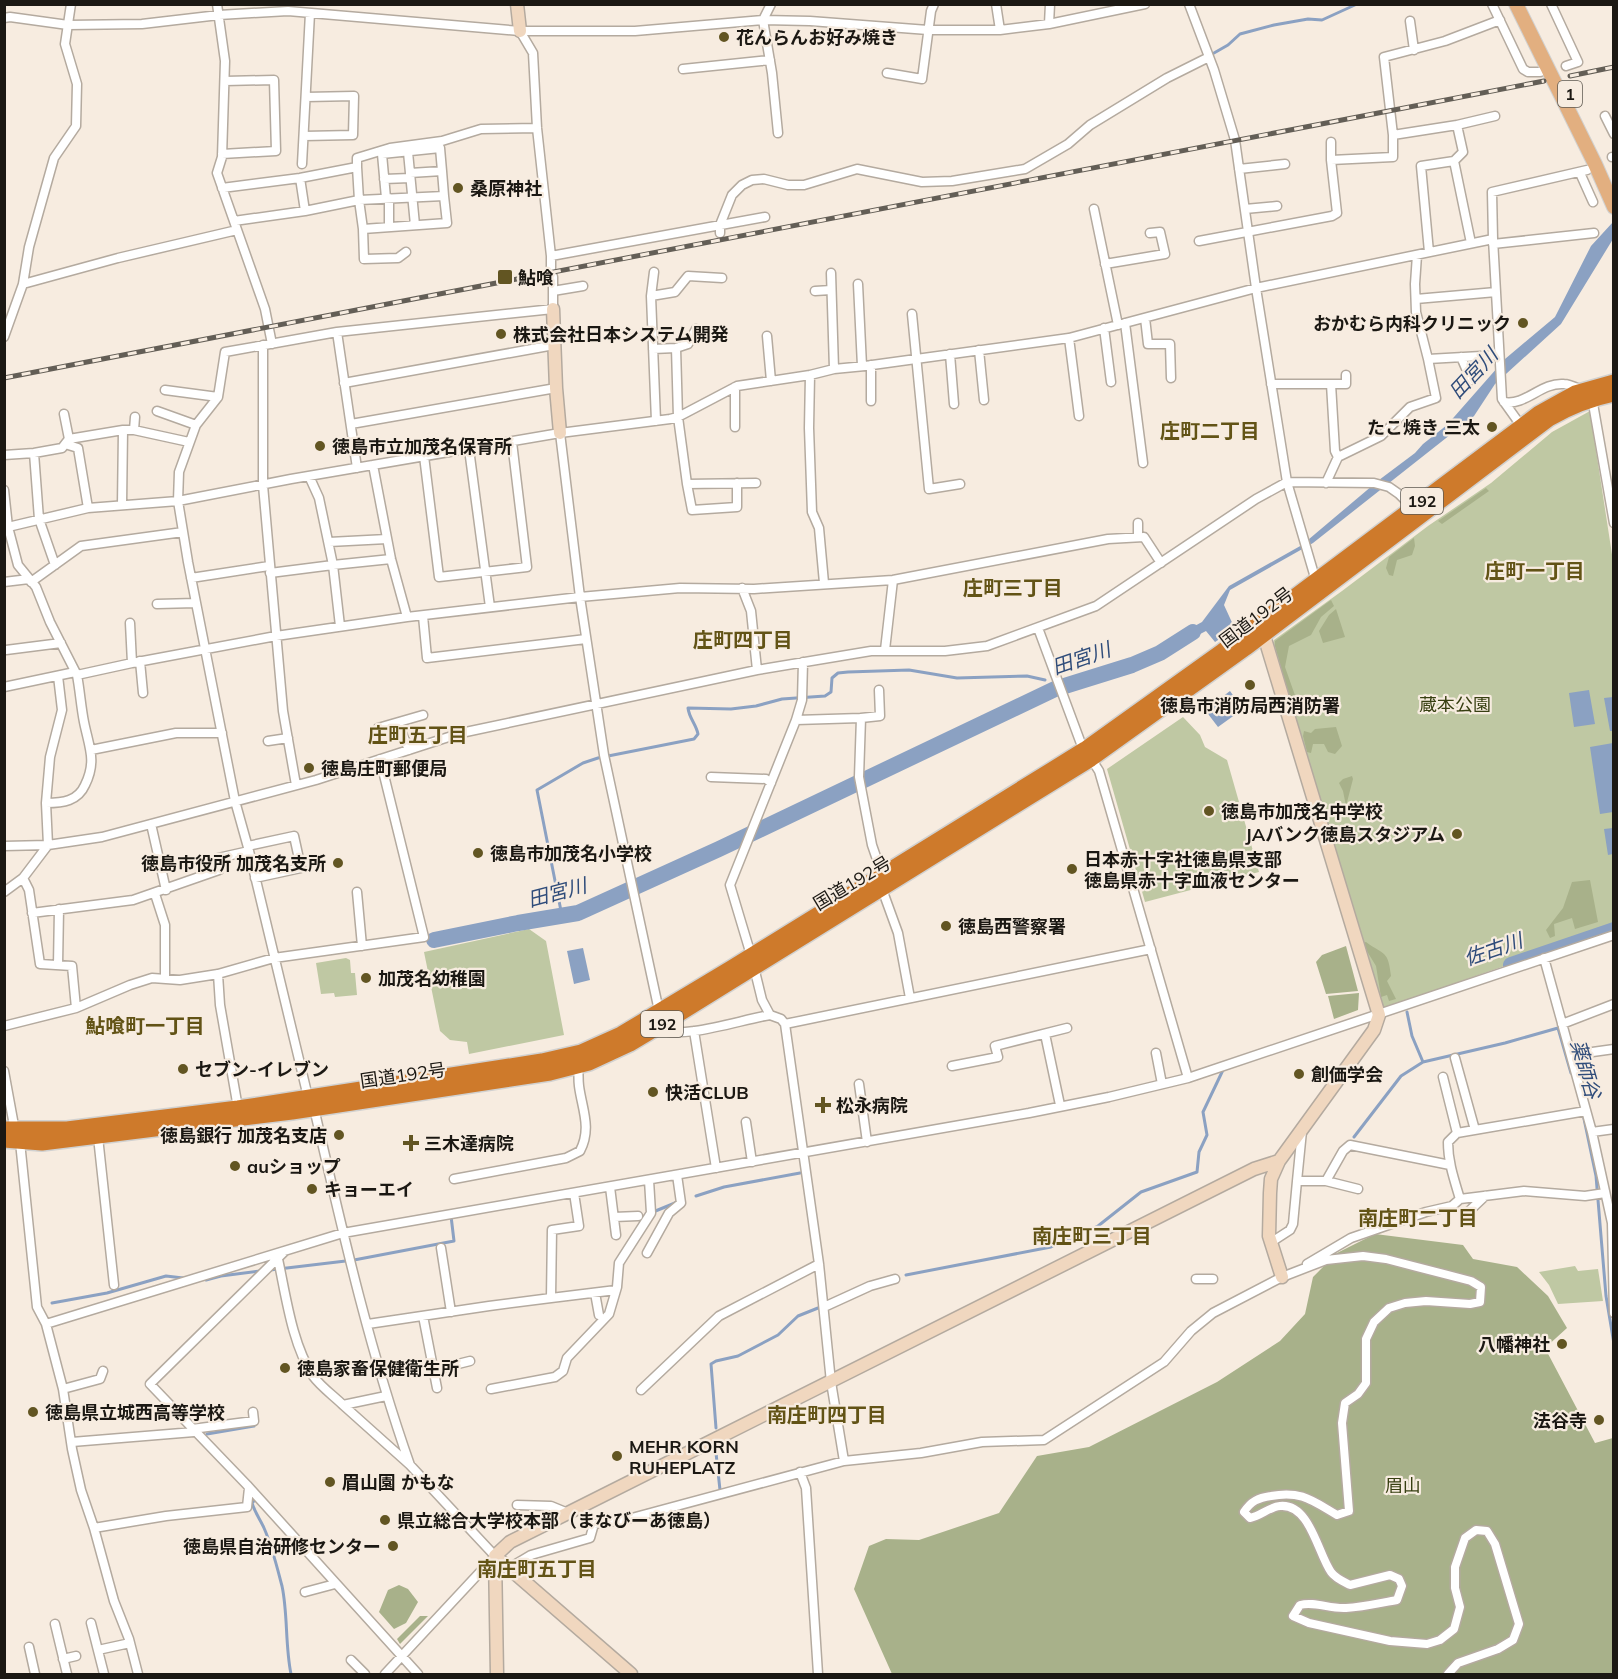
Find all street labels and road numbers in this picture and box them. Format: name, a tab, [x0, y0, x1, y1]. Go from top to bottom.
road number: 1	[1558, 81, 1582, 107]
road number: 192	[1401, 488, 1443, 514]
street label: 国道192号	[1215, 582, 1297, 652]
street label: 国道192号	[809, 851, 895, 915]
road number: 192	[641, 1011, 683, 1037]
street label: 国道192号	[359, 1058, 447, 1092]

